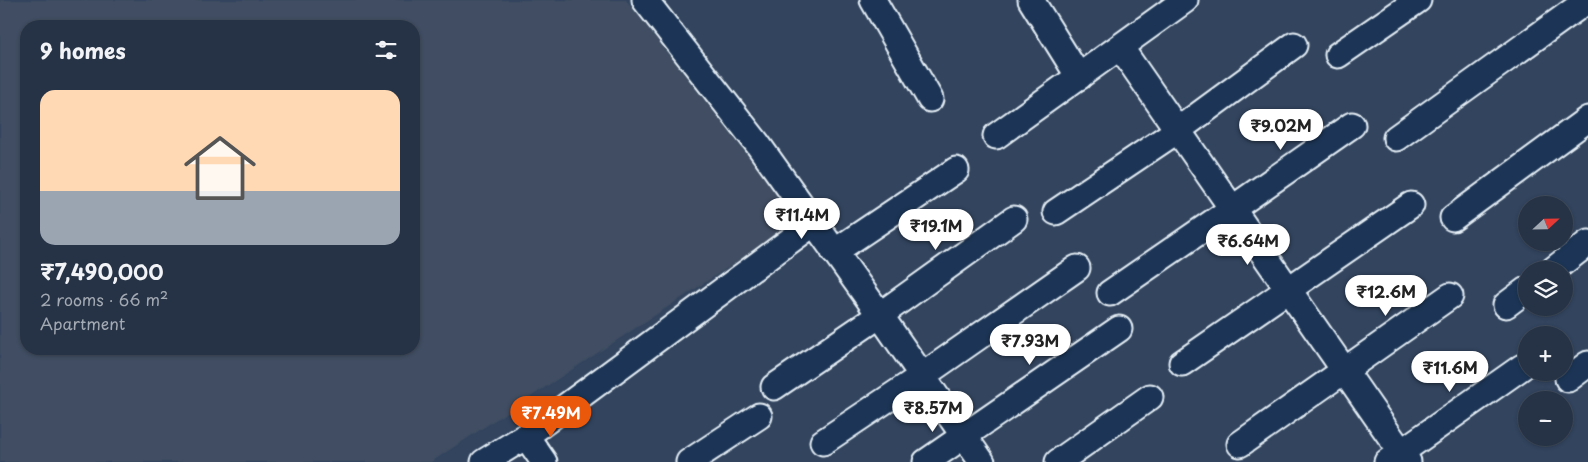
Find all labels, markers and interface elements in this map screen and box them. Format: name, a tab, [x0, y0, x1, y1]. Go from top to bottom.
text: 9 homes	[40, 34, 126, 66]
icon: filters	[372, 36, 400, 64]
pin: ₹9.02M	[1240, 108, 1322, 151]
text: ₹9.02M	[1250, 113, 1312, 137]
icon: home	[175, 123, 265, 213]
north arrow	[1518, 196, 1572, 251]
map controls	[1518, 196, 1573, 446]
pin: ₹11.4M	[761, 198, 843, 240]
text: ₹11.4M	[775, 202, 829, 226]
pin: ₹19.1M	[895, 208, 977, 251]
text: ₹19.1M	[909, 213, 963, 237]
pin: ₹6.64M	[1207, 224, 1289, 266]
text: ₹6.64M	[1217, 228, 1279, 252]
text: ₹7,490,000	[40, 255, 164, 287]
button: layers	[1518, 261, 1573, 316]
pin: ₹12.6M	[1345, 274, 1427, 317]
text: ₹12.6M	[1356, 279, 1416, 303]
text: 2 rooms · 66 m²	[40, 287, 168, 311]
text: Apartment	[40, 311, 125, 335]
pin: ₹7.93M	[989, 324, 1071, 366]
button: +	[1518, 326, 1573, 381]
text: ₹7.93M	[1001, 328, 1059, 352]
pin: ₹11.6M	[1409, 350, 1491, 393]
text: ₹11.6M	[1422, 355, 1478, 379]
pin: ₹8.57M	[892, 390, 974, 433]
button: −	[1518, 391, 1573, 446]
text: ₹8.57M	[903, 395, 963, 419]
pin: ₹7.49M	[510, 396, 592, 438]
text: ₹7.49M	[521, 400, 581, 424]

